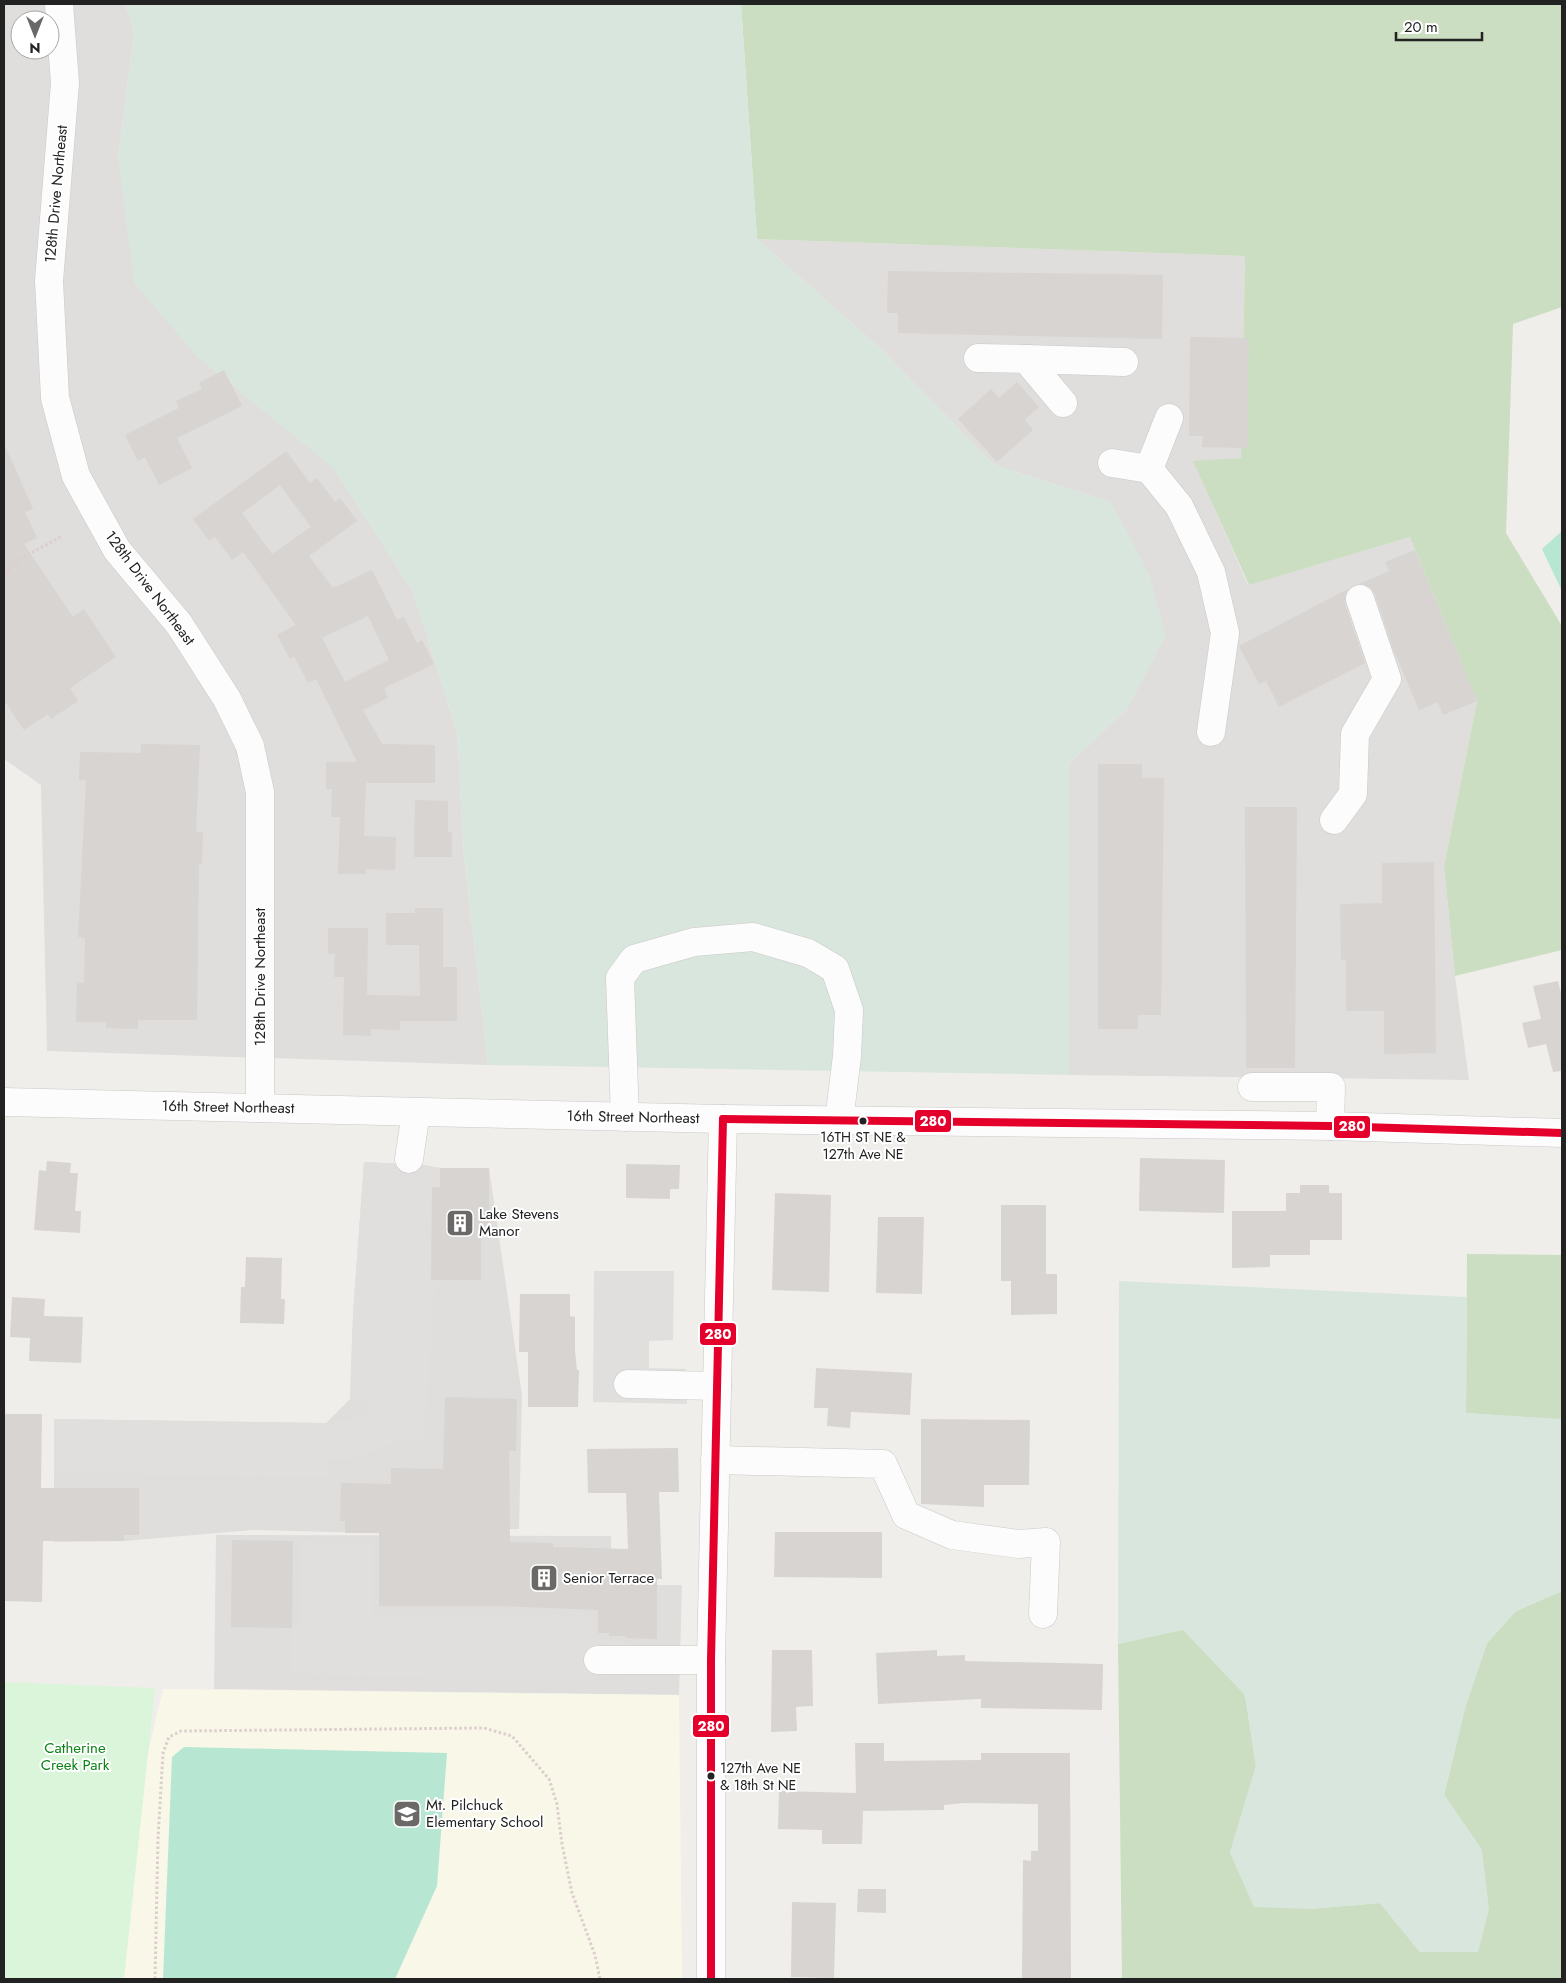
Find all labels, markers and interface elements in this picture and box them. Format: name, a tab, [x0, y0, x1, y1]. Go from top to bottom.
north arrow	[10, 10, 60, 60]
scale bar	[1396, 10, 1482, 42]
text: 20 m	[1404, 16, 1438, 38]
text: N	[29, 38, 41, 58]
street label: 128th Drive Northeast	[39, 124, 73, 264]
street label: 128th Drive Northeast	[100, 526, 201, 650]
street label: 128th Drive Northeast	[249, 907, 271, 1046]
street label: 16th Street Northeast	[161, 1095, 295, 1119]
street label: 16th Street Northeast	[566, 1105, 700, 1129]
line badge: 280	[914, 1109, 952, 1133]
text: 280	[919, 1111, 947, 1131]
line badge: 280	[1333, 1115, 1371, 1139]
marker: 16TH ST NE & 127th Ave NE	[858, 1116, 868, 1126]
text: 280	[1338, 1116, 1366, 1136]
place label: 16TH ST NE & 127th Ave NE	[820, 1127, 906, 1164]
place label: Lake Stevens Manor	[479, 1203, 559, 1242]
building icon: Lake Stevens Manor	[445, 1208, 475, 1238]
line badge: 280	[699, 1322, 737, 1346]
text: 280	[704, 1324, 732, 1344]
building icon: Senior Terrace	[529, 1563, 559, 1593]
place label: Senior Terrace	[563, 1567, 654, 1589]
line badge: 280	[692, 1714, 730, 1738]
text: 280	[697, 1716, 725, 1736]
park label: Catherine Creek Park	[41, 1737, 110, 1776]
place label: 127th Ave NE & 18th St NE	[720, 1758, 801, 1795]
marker: 127th Ave NE & 18th St NE	[706, 1771, 716, 1781]
place label: Mt. Pilchuck Elementary School	[426, 1794, 543, 1833]
school or university icon: Mt. Pilchuck Elementary School	[392, 1799, 422, 1829]

